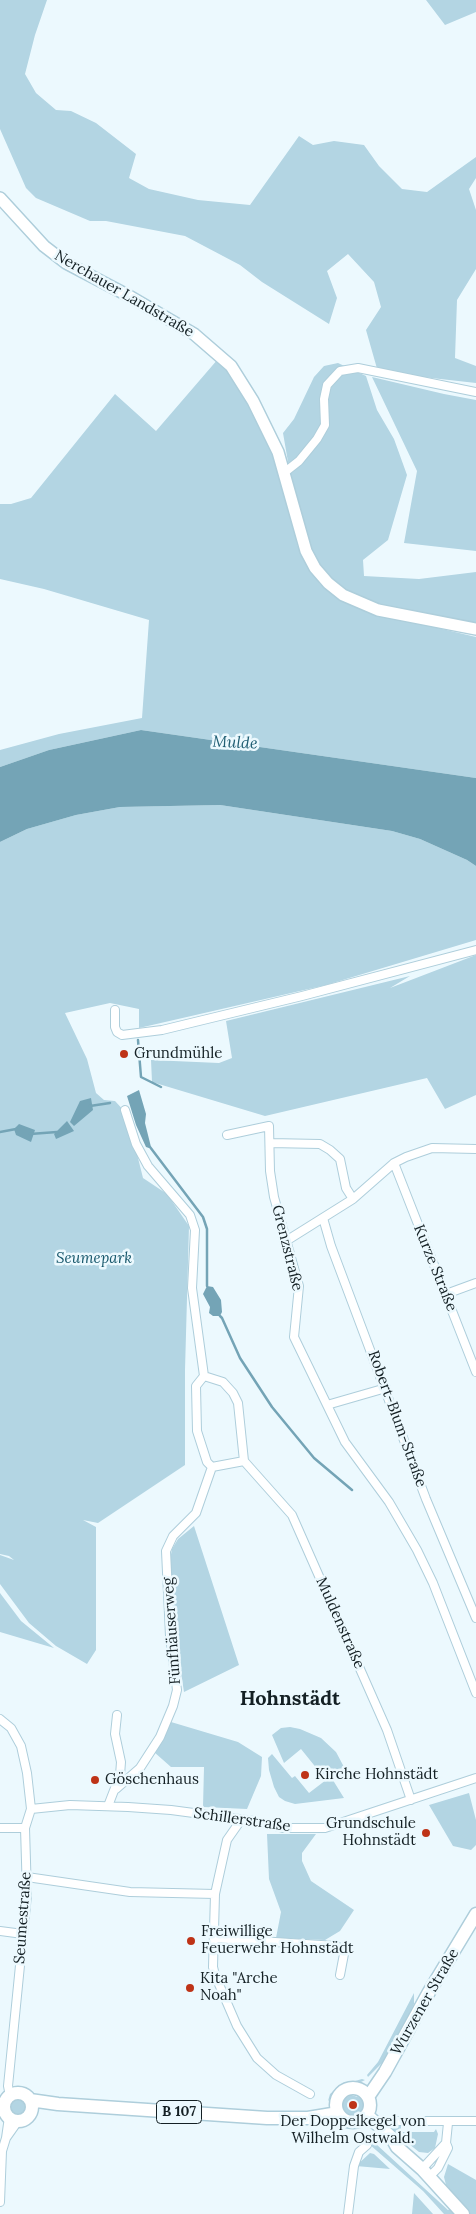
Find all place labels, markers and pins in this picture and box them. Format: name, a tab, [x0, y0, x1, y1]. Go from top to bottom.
place label: Grundmühle	[134, 1045, 222, 1063]
marker: Grundmühle	[118, 1048, 130, 1060]
place label: Kirche Hohnstädt	[315, 1766, 438, 1784]
marker: Kirche Hohnstädt	[299, 1769, 311, 1781]
place label: Göschenhaus	[105, 1771, 199, 1789]
marker: Göschenhaus	[89, 1774, 101, 1786]
place label: Grundschule Hohnstädt	[326, 1815, 416, 1850]
marker: Grundschule Hohnstädt	[420, 1827, 432, 1839]
place label: Freiwillige Feuerwehr Hohnstädt	[201, 1923, 354, 1958]
marker: Freiwillige Feuerwehr Hohnstädt	[185, 1935, 197, 1947]
place label: Kita "Arche Noah"	[200, 1970, 278, 2005]
marker: Kita "Arche Noah"	[184, 1982, 196, 1994]
marker: Der Doppelkegel von Wilhelm Ostwald.	[347, 2099, 359, 2111]
place label: Der Doppelkegel von Wilhelm Ostwald.	[280, 2113, 426, 2148]

